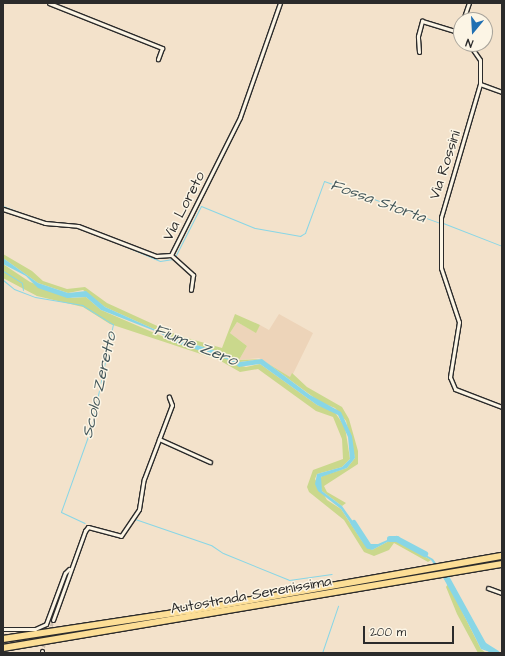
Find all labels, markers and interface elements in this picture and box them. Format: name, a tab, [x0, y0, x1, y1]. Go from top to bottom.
north arrow	[453, 12, 493, 52]
text: N	[464, 35, 475, 51]
street label: Via Rossini	[425, 128, 465, 202]
street label: Via Loreto	[159, 168, 209, 244]
water label: Fossa Storta	[328, 175, 428, 227]
water label: Fiume Zero	[152, 320, 240, 370]
water label: Scolo Zeretto	[78, 330, 120, 440]
street label: Autostrada Serenissima	[169, 572, 333, 618]
scale bar	[365, 618, 456, 644]
text: 200 m	[370, 624, 406, 641]

